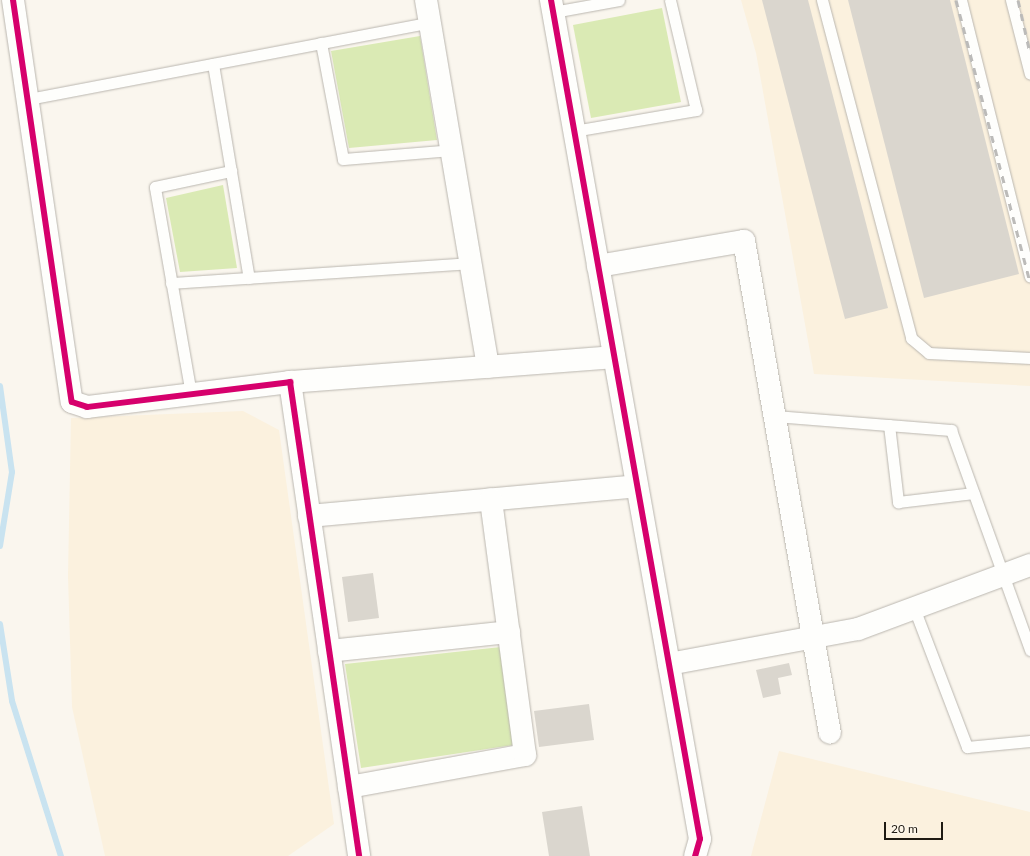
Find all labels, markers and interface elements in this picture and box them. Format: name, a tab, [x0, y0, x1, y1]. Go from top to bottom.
scale bar	[886, 814, 945, 840]
text: 20 m	[891, 821, 918, 836]

